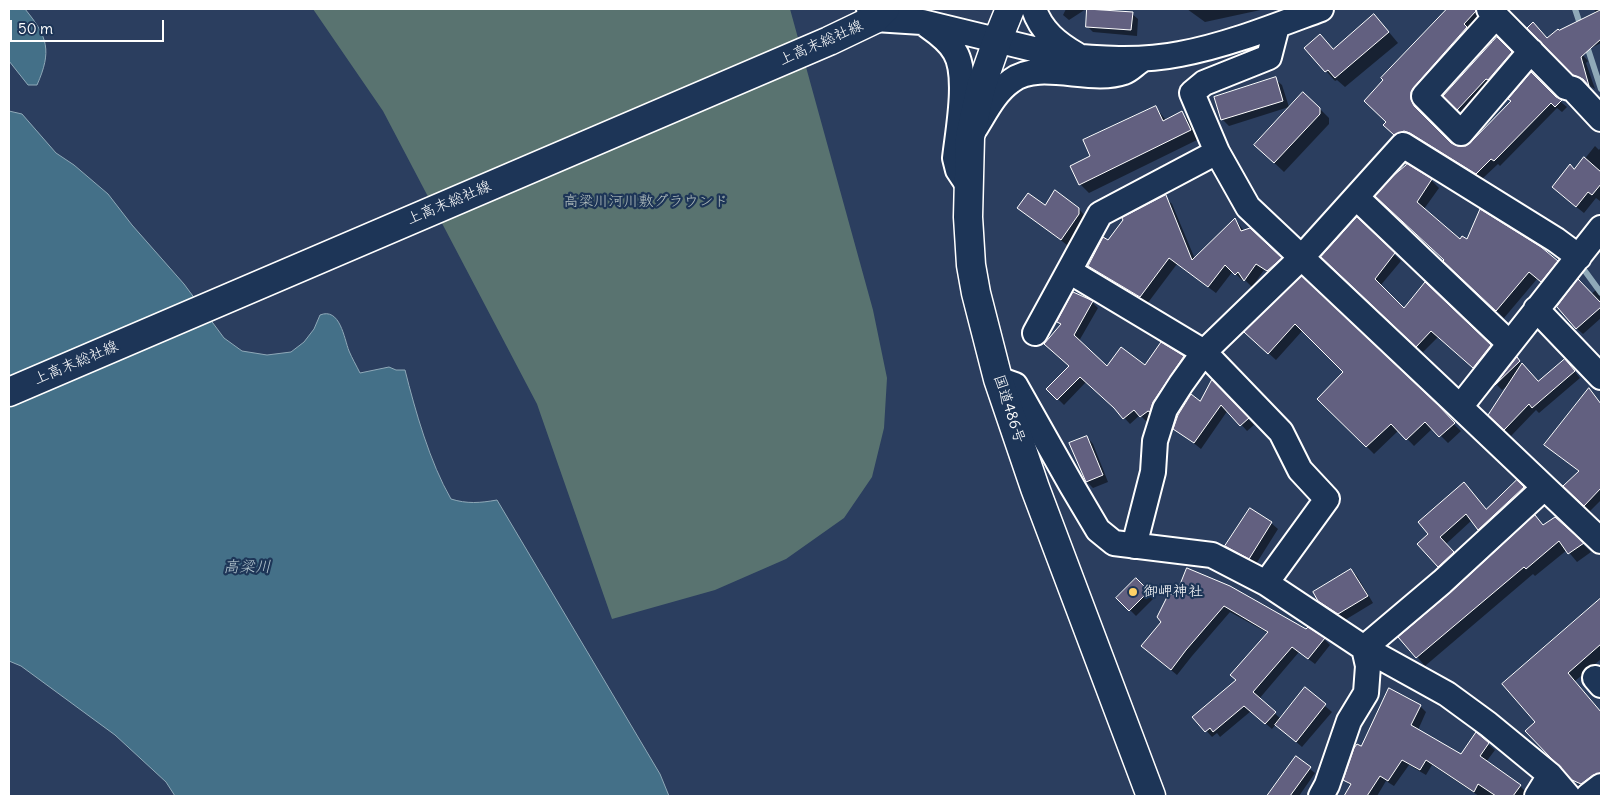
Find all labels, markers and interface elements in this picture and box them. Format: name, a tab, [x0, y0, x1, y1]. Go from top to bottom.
scale bar	[12, 10, 166, 42]
street label: 上高末総社線	[776, 16, 866, 70]
text: 50 m	[18, 19, 53, 38]
street label: 上高末総社線	[404, 177, 494, 229]
park label: 高梁川河川敷グラウンド	[564, 193, 728, 211]
street label: 上高末総社線	[31, 337, 121, 389]
street label: 国道486号	[989, 372, 1029, 446]
water label: 高梁川	[223, 557, 271, 577]
place label: 御岬神社	[1143, 583, 1203, 601]
marker: 御岬神社	[1127, 586, 1139, 598]

